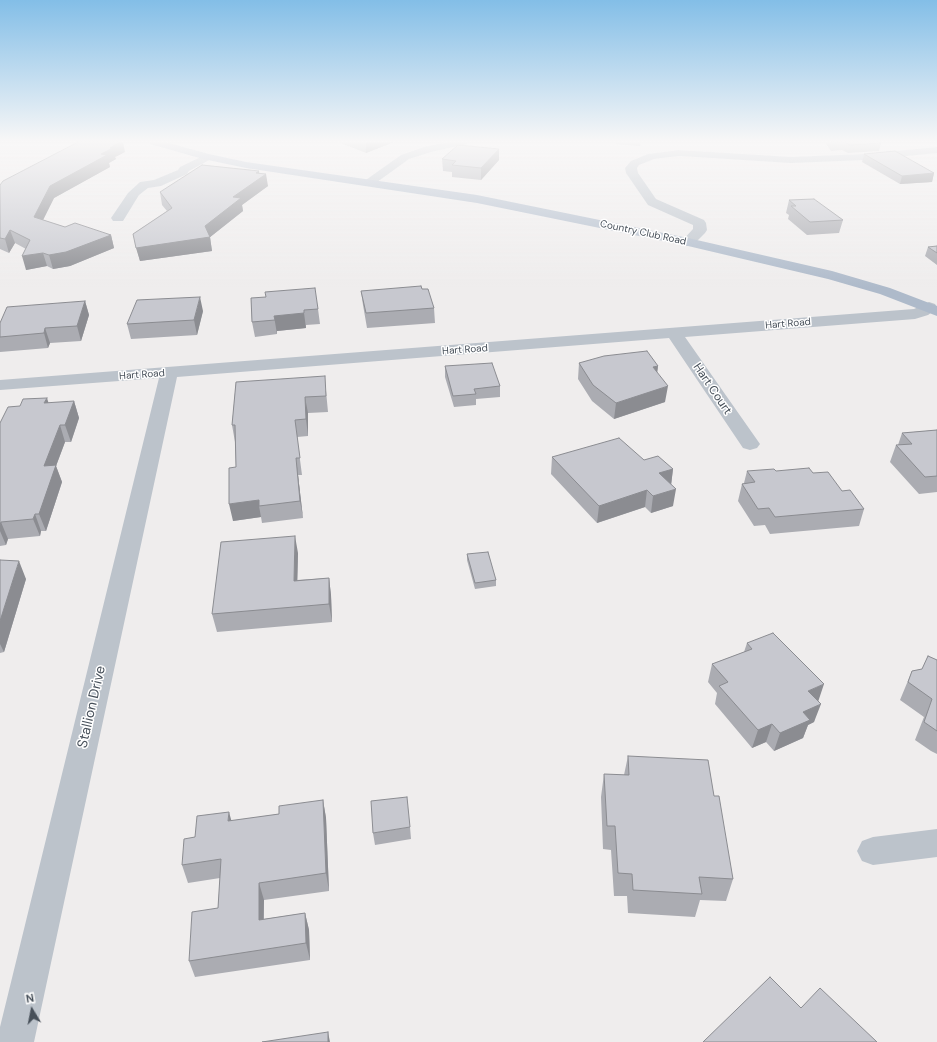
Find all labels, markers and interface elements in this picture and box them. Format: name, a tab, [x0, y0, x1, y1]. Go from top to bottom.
street label: Country Club Road	[599, 218, 687, 248]
street label: Hart Road	[765, 316, 811, 332]
street label: Hart Road	[442, 342, 488, 358]
street label: Hart Court	[690, 361, 734, 417]
street label: Hart Road	[119, 367, 165, 383]
street label: Stallion Drive	[74, 664, 110, 750]
north arrow	[12, 990, 52, 1030]
text: N	[25, 991, 35, 1006]

